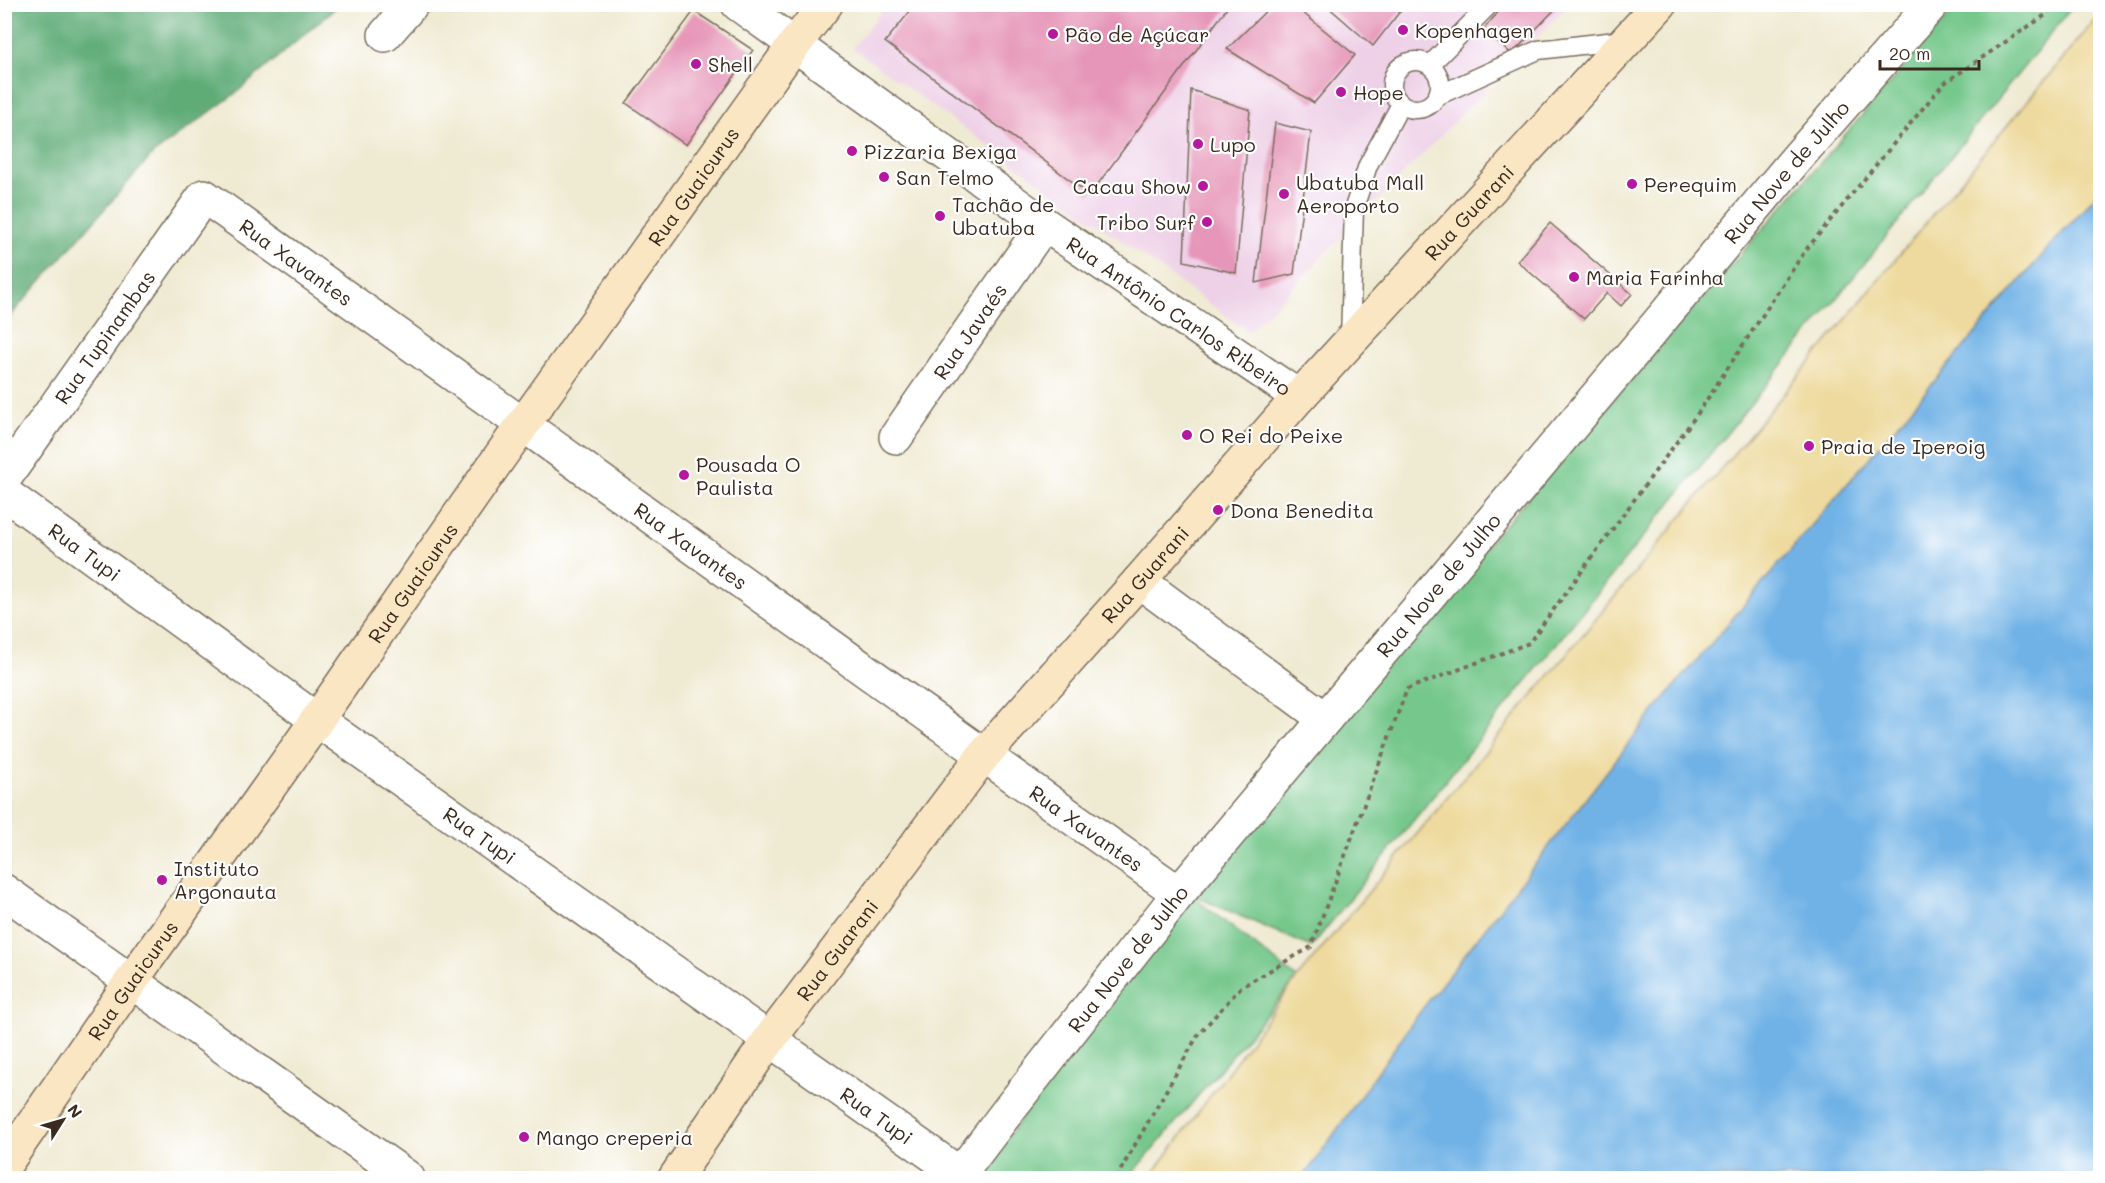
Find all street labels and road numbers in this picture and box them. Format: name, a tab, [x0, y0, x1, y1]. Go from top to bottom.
street label: Rua Nove de Julho	[1718, 95, 1855, 249]
street label: Rua Guaicurus	[642, 121, 745, 251]
street label: Rua Guarani	[1419, 159, 1519, 265]
street label: Rua Xavantes	[235, 213, 358, 311]
street label: Rua Antônio Carlos Ribeiro	[1062, 230, 1296, 401]
street label: Rua Tupinambas	[48, 265, 161, 409]
street label: Rua Javaés	[927, 278, 1012, 384]
street label: Rua Xavantes	[629, 496, 753, 595]
street label: Rua Nove de Julho	[1370, 507, 1506, 662]
street label: Rua Tupi	[44, 517, 126, 587]
street label: Rua Guaicurus	[362, 518, 463, 648]
street label: Rua Guarani	[1095, 520, 1194, 628]
street label: Rua Xavantes	[1025, 779, 1149, 877]
street label: Rua Tupi	[438, 800, 521, 870]
street label: Rua Nove de Julho	[1062, 879, 1193, 1037]
street label: Rua Guarani	[790, 894, 884, 1006]
street label: Rua Guaicurus	[82, 915, 183, 1045]
street label: Rua Tupi	[835, 1081, 918, 1150]

